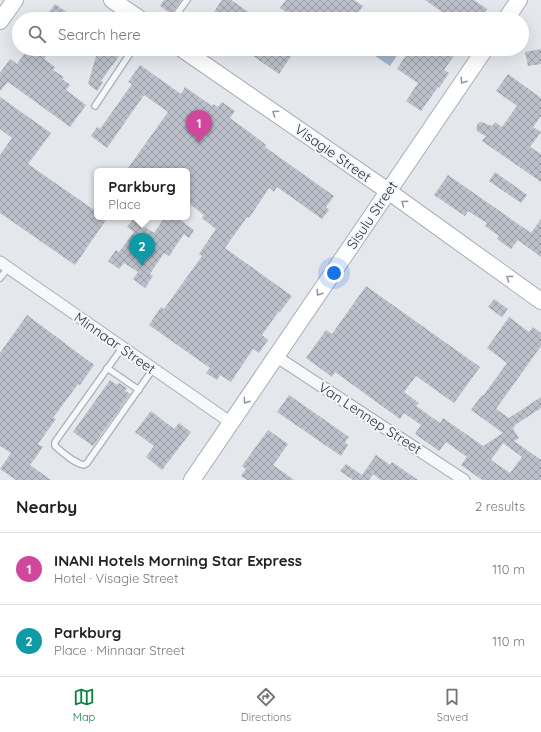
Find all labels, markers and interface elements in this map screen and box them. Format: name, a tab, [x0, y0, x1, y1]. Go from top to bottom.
search box	[12, 12, 529, 56]
icon: search	[26, 23, 48, 45]
text: Search here	[58, 25, 141, 44]
one-way arrow	[460, 77, 468, 84]
pin: 1	[186, 110, 212, 143]
one-way arrow	[272, 110, 279, 118]
street label: Visagie Street	[291, 120, 375, 186]
popup	[94, 168, 190, 220]
text: Parkburg	[108, 177, 176, 196]
street label: Sisulu Street	[343, 177, 402, 253]
text: Place	[108, 196, 141, 212]
one-way arrow	[401, 201, 408, 208]
pin: 2	[129, 233, 155, 266]
your location	[324, 263, 344, 283]
one-way arrow	[507, 276, 514, 283]
one-way arrow	[316, 289, 324, 296]
street label: Minnaar Street	[71, 308, 159, 378]
street label: Van Lennep Street	[315, 378, 425, 458]
one-way arrow	[244, 396, 251, 403]
text: Nearby	[16, 496, 77, 517]
text: 2 results	[475, 498, 525, 514]
text: INANI Hotels Morning Star Express	[54, 551, 302, 570]
text: 1	[26, 561, 32, 577]
text: 110 m	[492, 561, 525, 577]
text: Hotel · Visagie Street	[54, 570, 178, 586]
text: Parkburg	[54, 623, 121, 642]
text: 2	[25, 633, 33, 649]
text: 110 m	[492, 633, 525, 649]
text: Place · Minnaar Street	[54, 642, 185, 658]
tab: Map	[73, 686, 95, 724]
tab: Directions	[241, 686, 291, 724]
tab: Saved	[437, 686, 468, 724]

